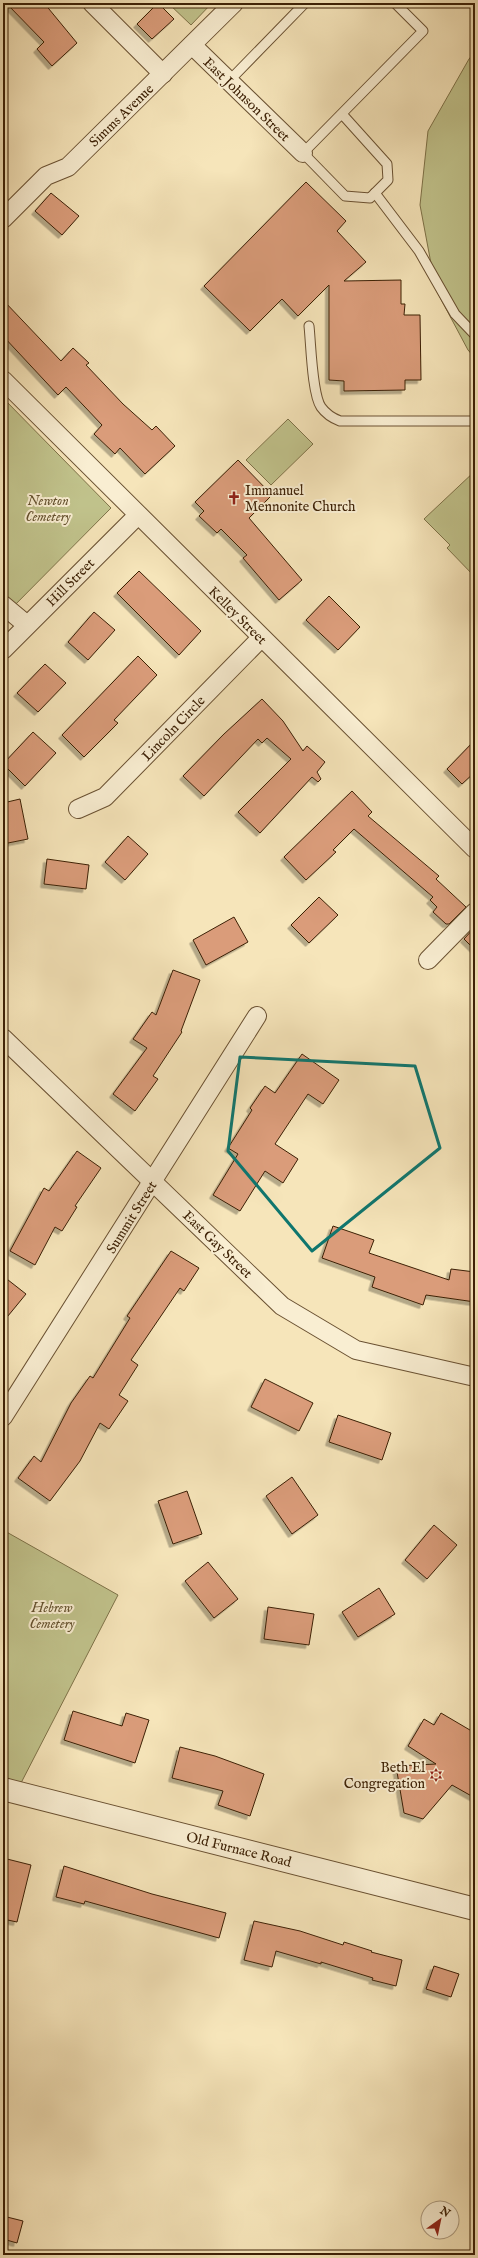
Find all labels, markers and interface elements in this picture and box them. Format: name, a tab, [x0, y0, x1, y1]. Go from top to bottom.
street label: East Johnson Street	[199, 54, 294, 146]
street label: Simms Avenue	[85, 80, 158, 151]
place label: Immanuel Mennonite Church	[245, 482, 356, 516]
church icon: Immanuel Mennonite Church	[226, 490, 242, 506]
park label: Newton Cemetery	[25, 492, 71, 526]
street label: Hill Street	[43, 555, 99, 611]
street label: Kelley Street	[204, 583, 270, 649]
street label: Lincoln Circle	[138, 692, 210, 765]
street label: Summit Street	[102, 1178, 161, 1257]
street label: East Gay Street	[179, 1207, 256, 1283]
park label: Hebrew Cemetery	[29, 1599, 75, 1633]
place label: Beth El Congregation	[344, 1759, 426, 1793]
synagogue icon: Beth El Congregation	[428, 1767, 444, 1783]
street label: Old Furnace Road	[184, 1828, 294, 1872]
north arrow	[420, 2200, 460, 2240]
text: N	[436, 2203, 453, 2221]

